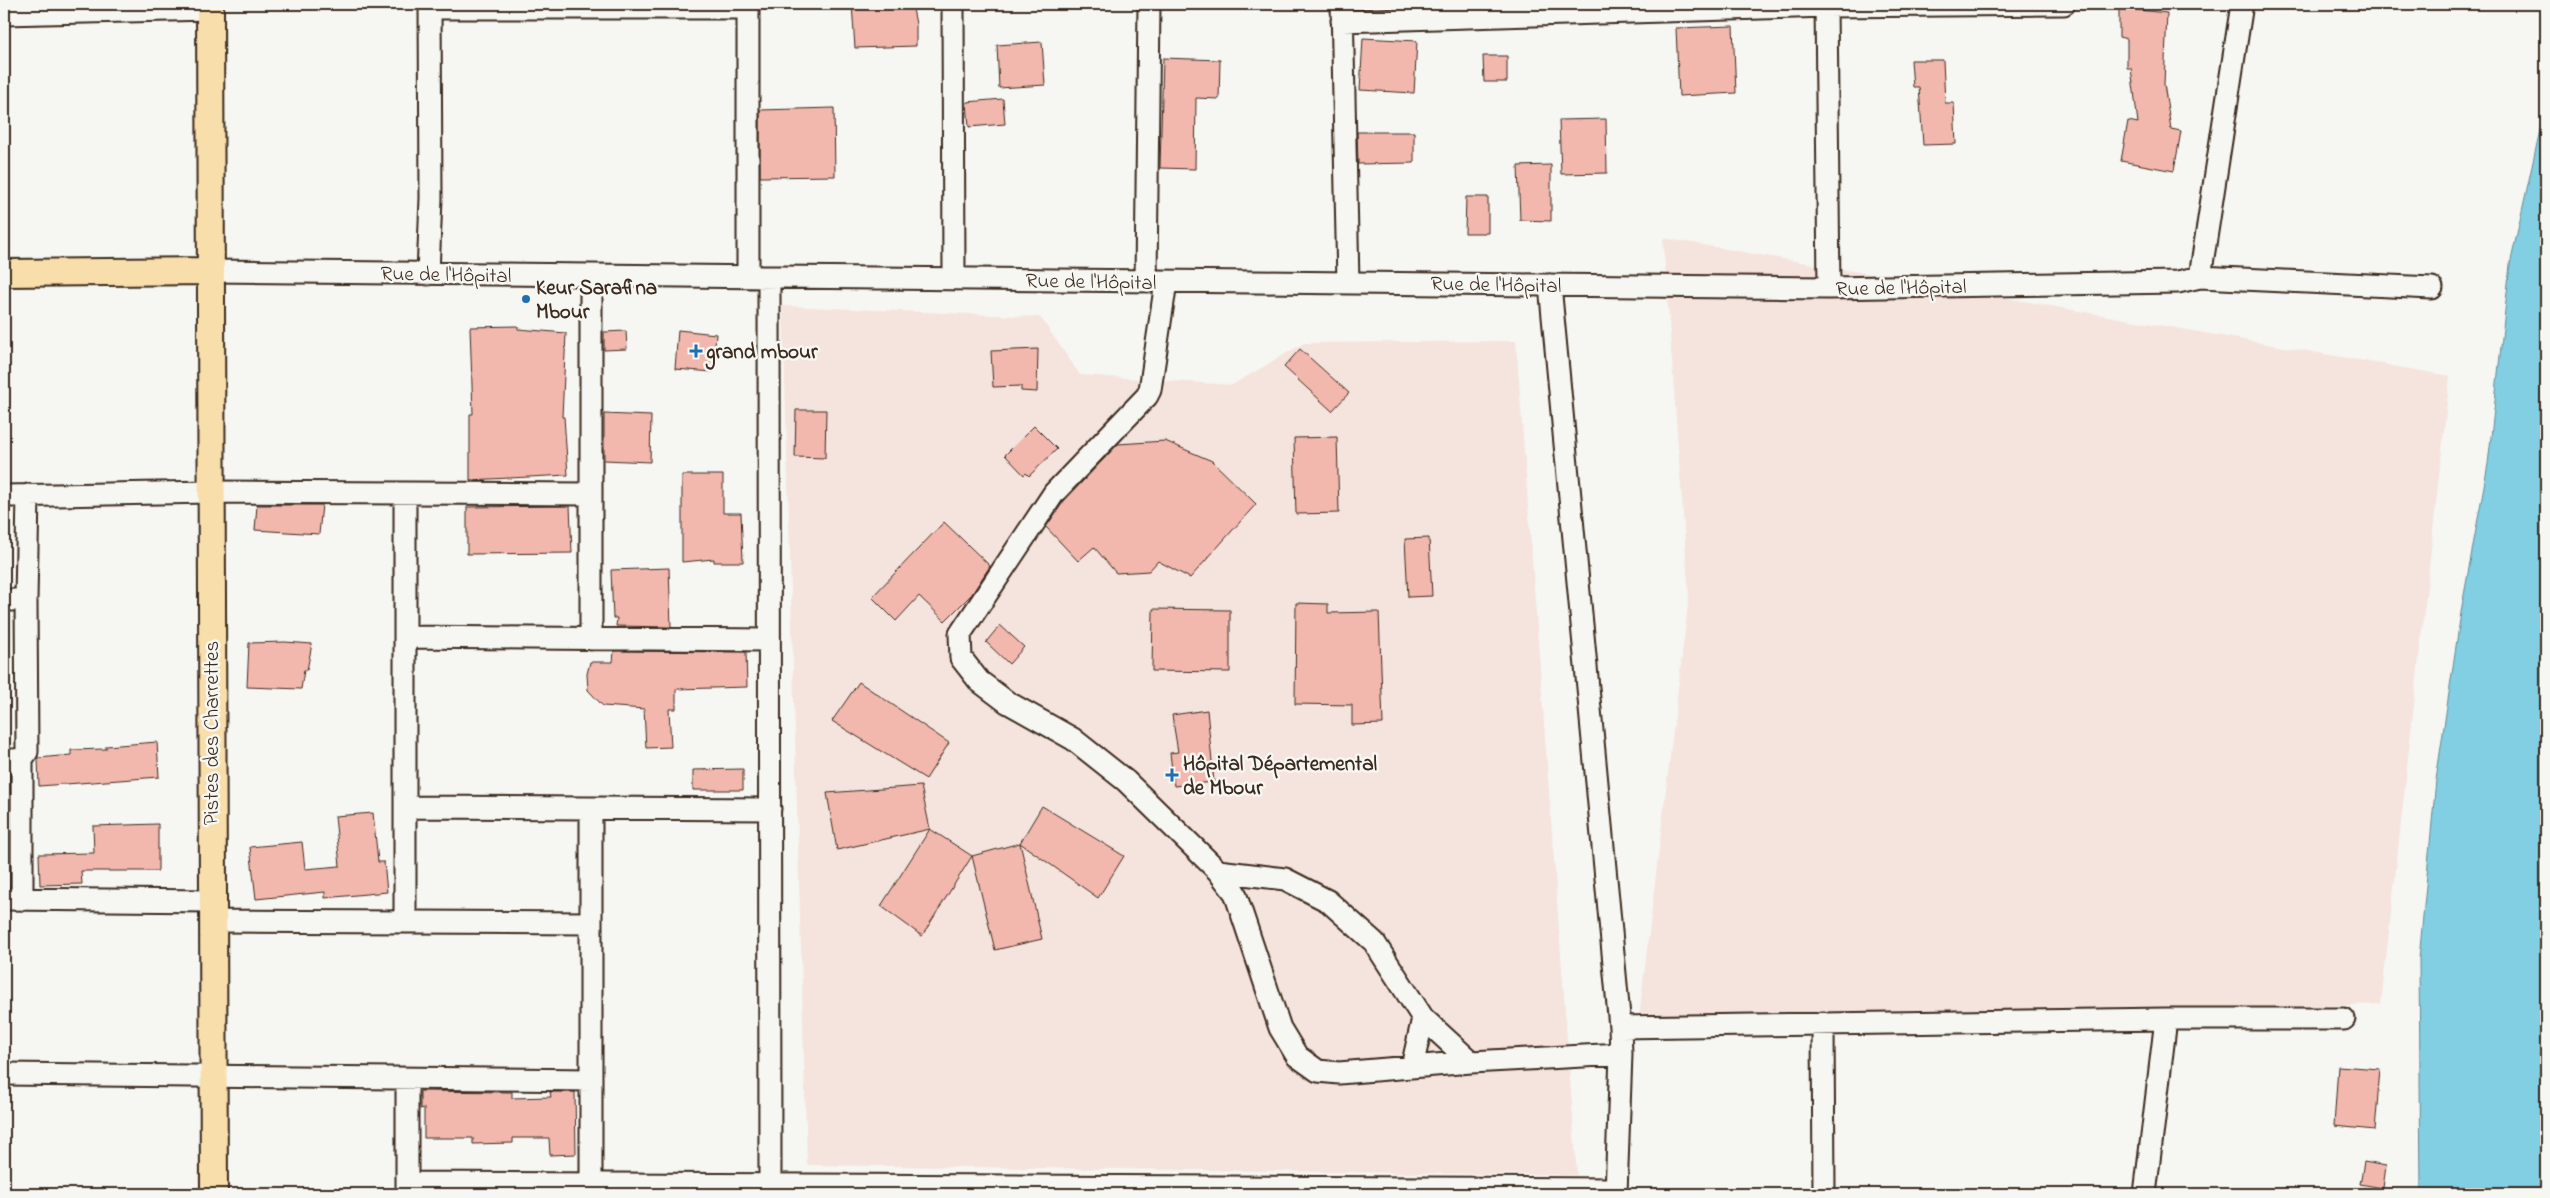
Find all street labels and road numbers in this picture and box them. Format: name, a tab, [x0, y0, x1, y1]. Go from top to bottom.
street label: Rue de l'Hôpital	[380, 260, 512, 292]
street label: Rue de l'Hôpital	[1025, 267, 1157, 299]
street label: Rue de l'Hôpital	[1430, 270, 1562, 302]
street label: Rue de l'Hôpital	[1835, 273, 1967, 305]
street label: Pistes des Charrettes	[198, 641, 228, 825]

